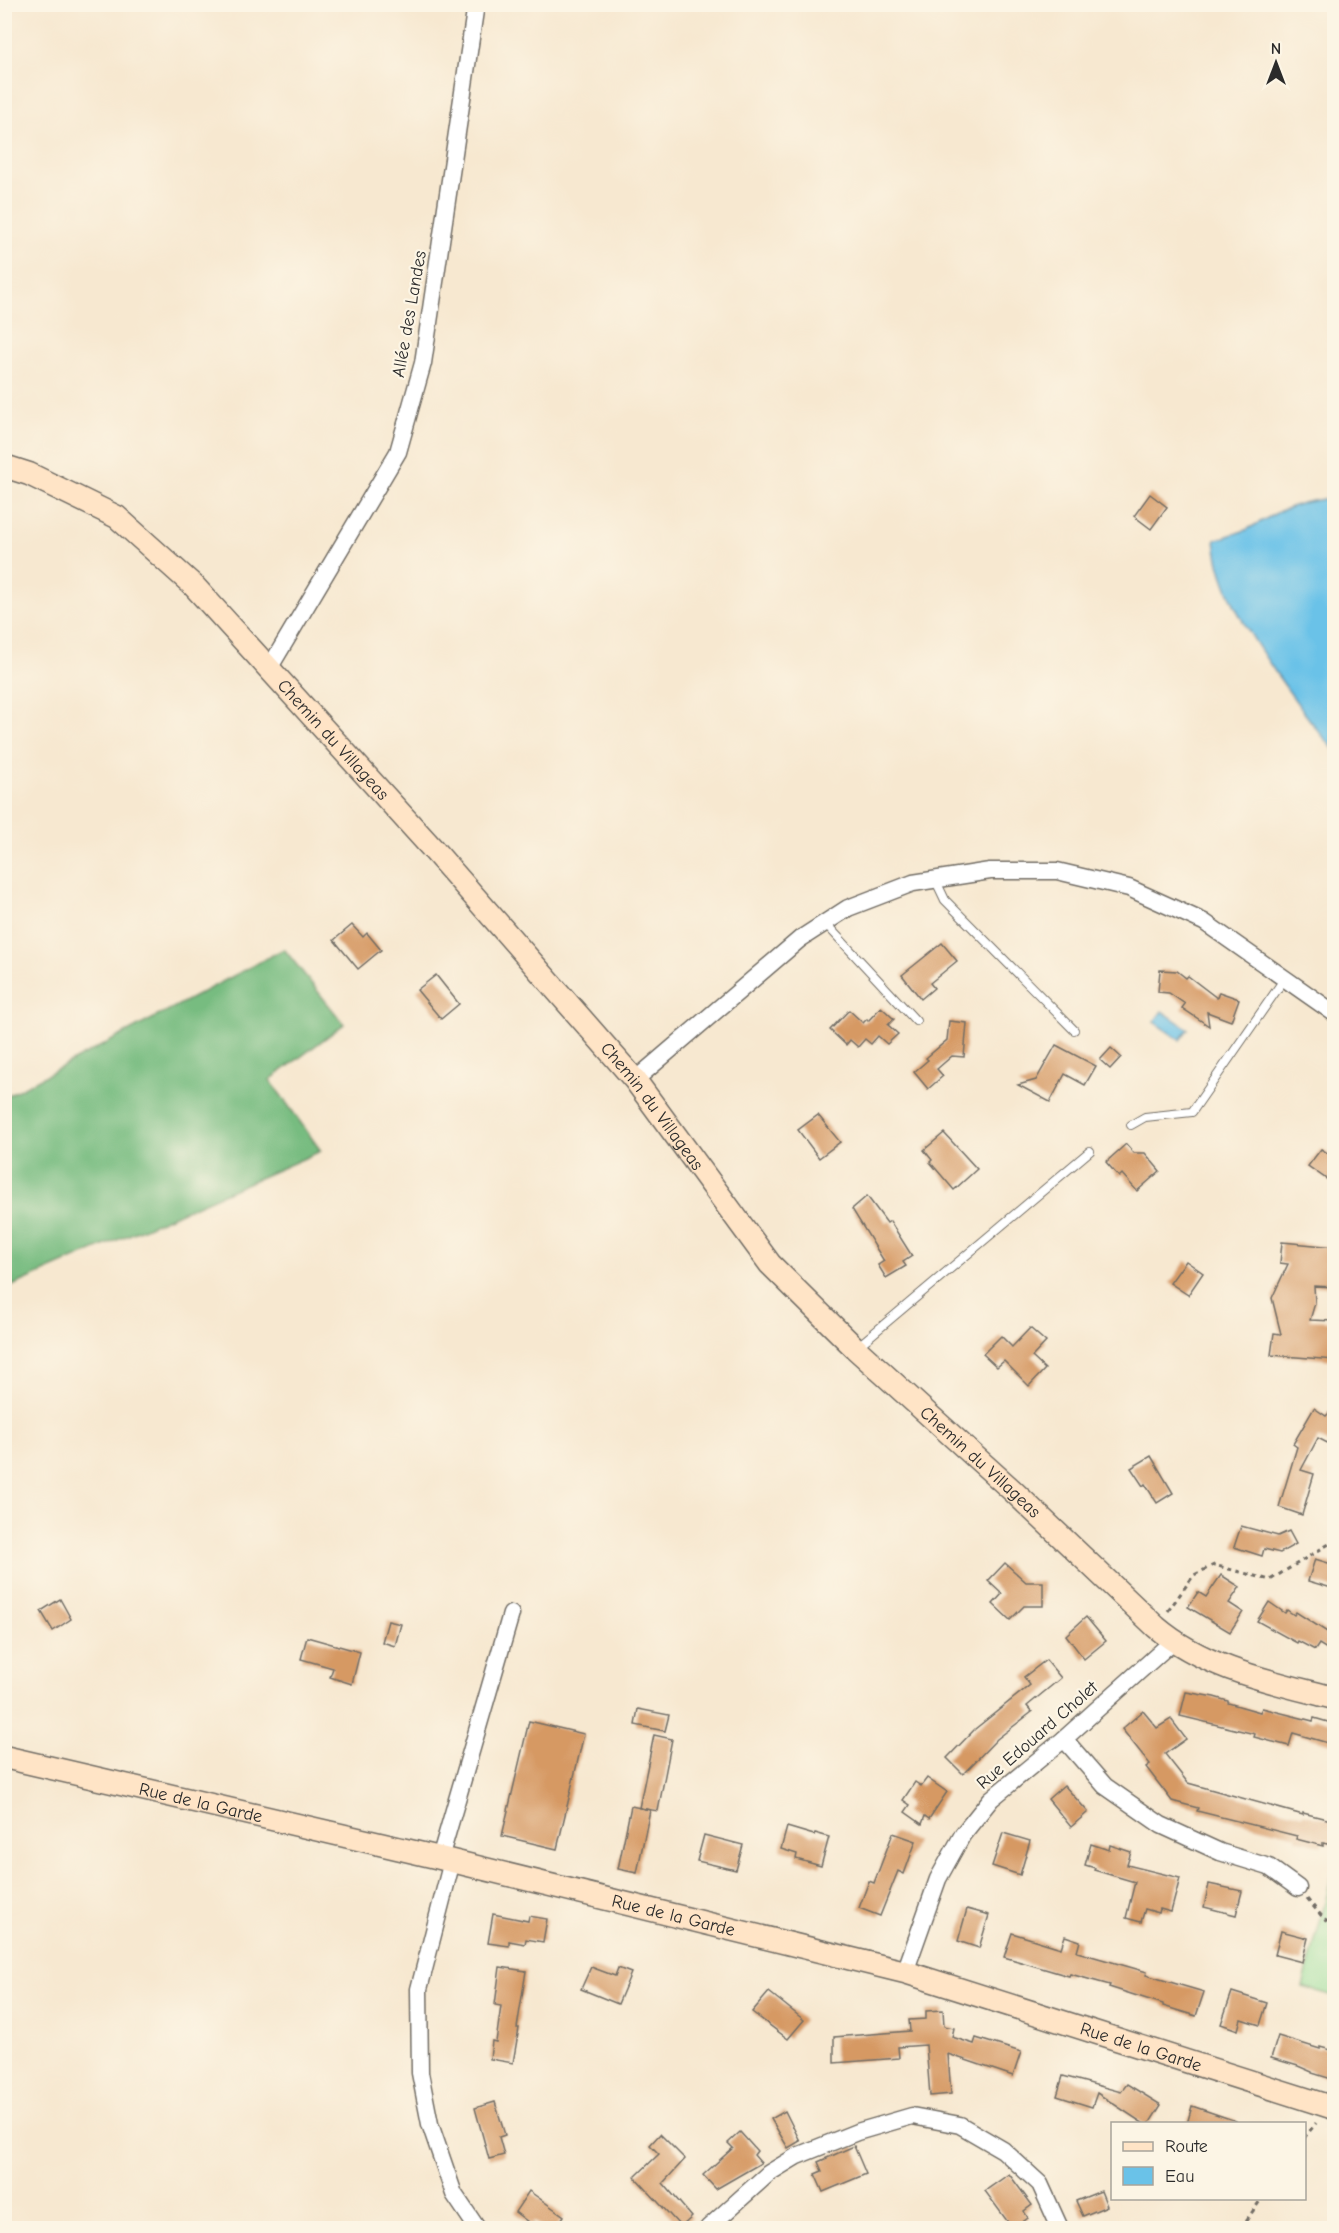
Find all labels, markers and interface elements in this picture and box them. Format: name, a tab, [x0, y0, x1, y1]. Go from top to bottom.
north arrow	[1246, 33, 1306, 93]
text: N	[1271, 40, 1281, 58]
street label: Allée des Landes	[388, 249, 431, 379]
street label: Chemin du Villageas	[273, 675, 393, 805]
street label: Chemin du Villageas	[596, 1038, 708, 1174]
street label: Chemin du Villageas	[916, 1402, 1045, 1523]
street label: Rue Edouard Cholet	[972, 1676, 1103, 1794]
street label: Rue de la Garde	[137, 1779, 265, 1828]
street label: Rue de la Garde	[610, 1891, 737, 1941]
street label: Rue de la Garde	[1078, 2018, 1204, 2076]
legend	[1111, 2122, 1306, 2200]
text: Route	[1165, 2136, 1208, 2157]
text: Eau	[1165, 2166, 1194, 2187]

